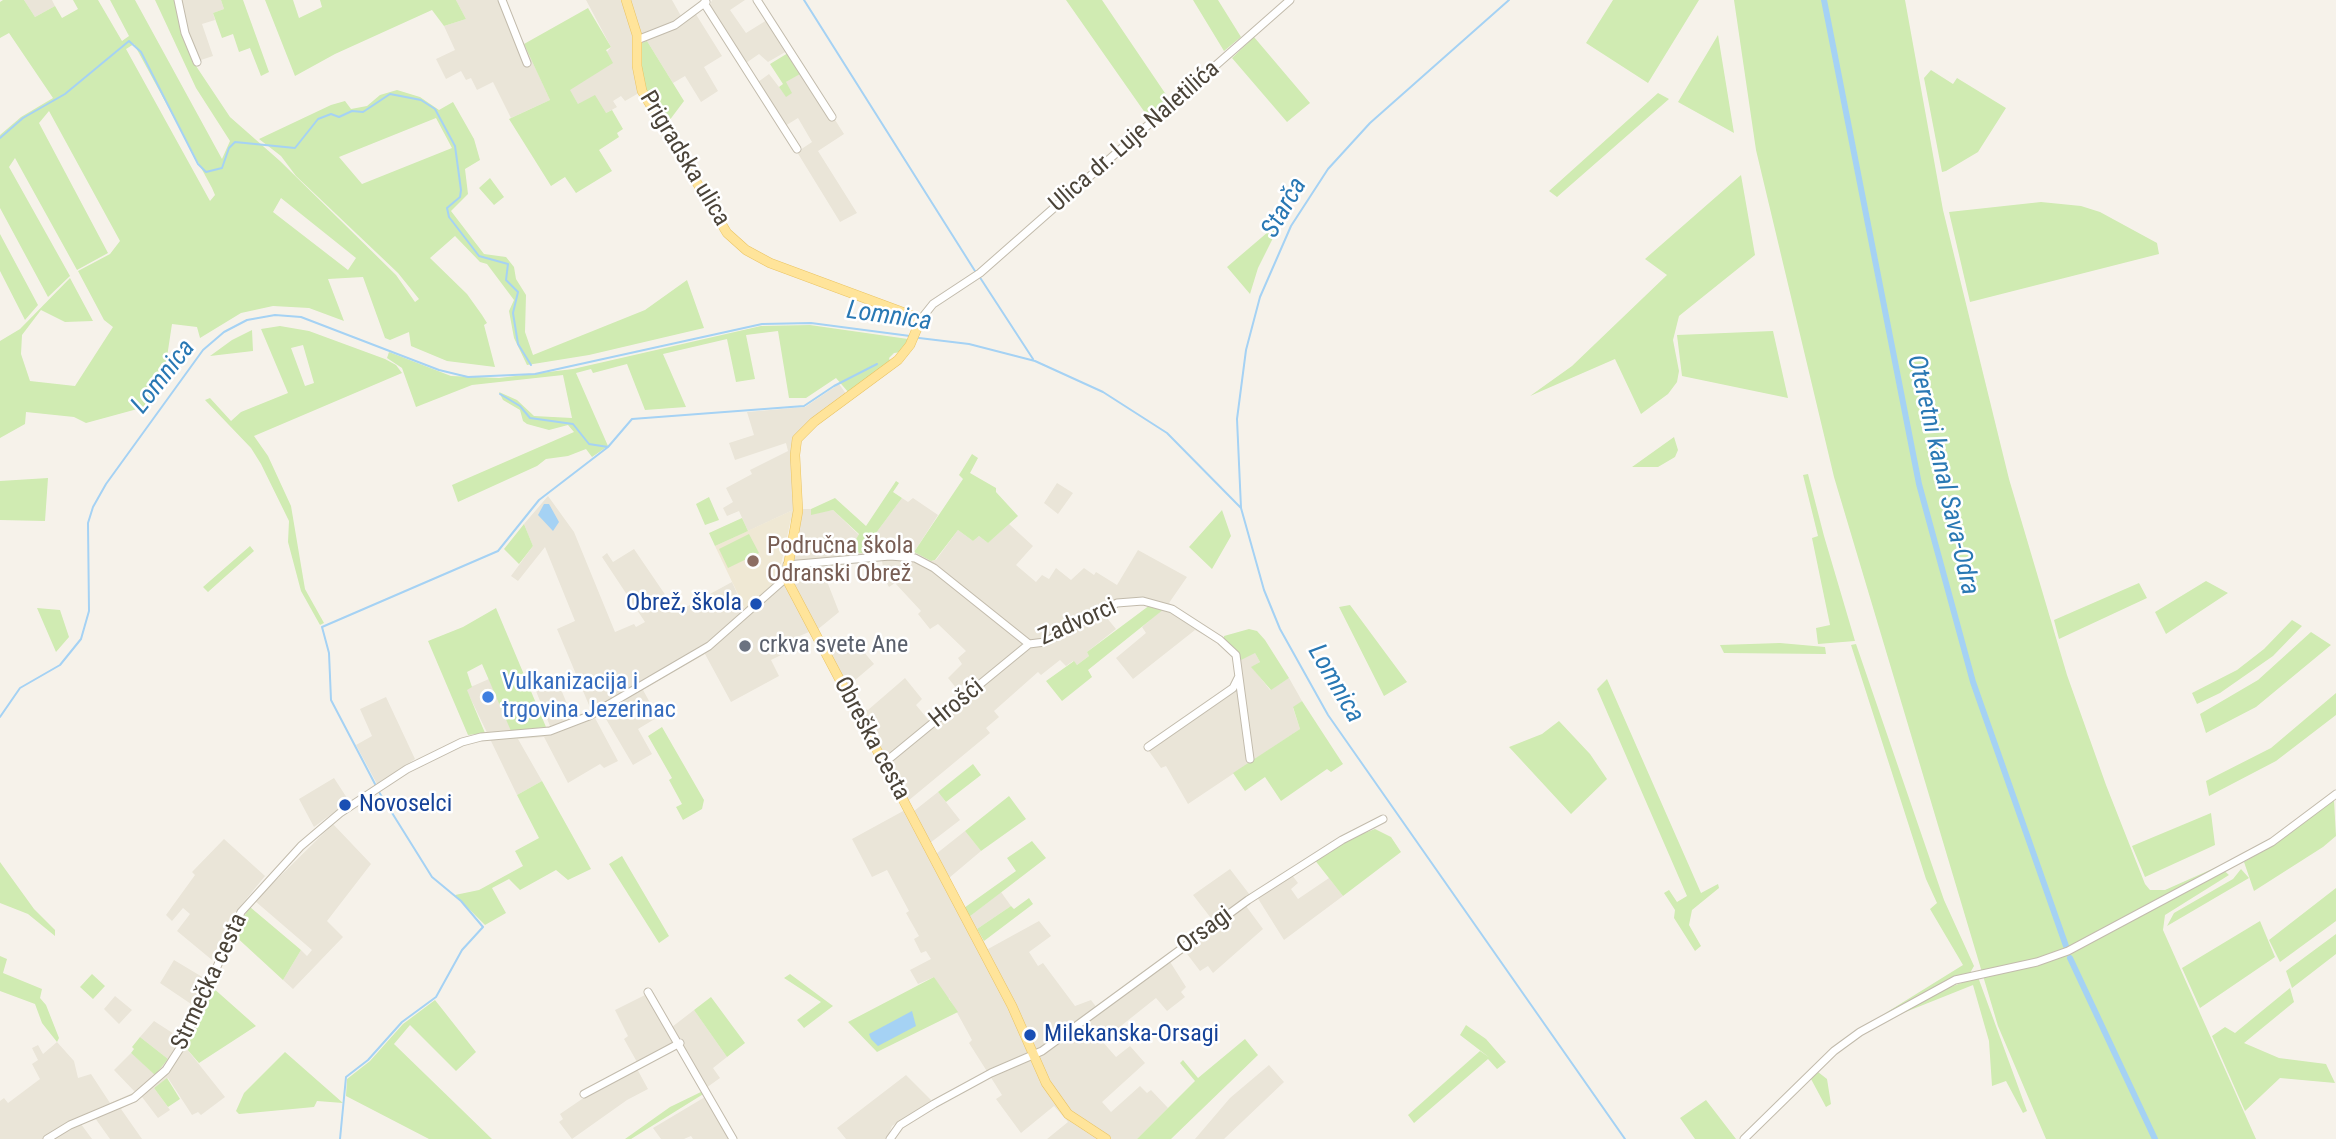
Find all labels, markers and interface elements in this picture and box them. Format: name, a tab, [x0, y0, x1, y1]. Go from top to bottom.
street label: Ulica dr. Luje Naletilića	[1044, 55, 1226, 219]
street label: Prigradska ulica	[632, 86, 736, 232]
water label: Starča	[1256, 173, 1314, 243]
water label: Lomnica	[845, 296, 933, 338]
water label: Lomnica	[125, 334, 203, 420]
water label: Oteretni kanal Sava-Odra	[1899, 352, 1985, 598]
place label: Područna škola Odranski Obrež	[767, 533, 914, 589]
marker: Područna škola Odranski Obrež	[745, 553, 761, 569]
place label: Obrež, škola	[626, 590, 742, 618]
street label: Zadvorci	[1035, 593, 1121, 653]
marker: Obrež, škola	[748, 596, 764, 612]
place label: crkva svete Ane	[759, 632, 908, 660]
marker: crkva svete Ane	[737, 638, 753, 654]
water label: Lomnica	[1300, 639, 1370, 729]
place label: Vulkanizacija i trgovina Jezerinac	[502, 669, 676, 725]
street label: Obreška cesta	[827, 673, 915, 805]
street label: Hrošći	[924, 673, 990, 735]
marker: Vulkanizacija i trgovina Jezerinac	[480, 689, 496, 705]
place label: Novoselci	[359, 791, 452, 819]
marker: Novoselci	[337, 797, 353, 813]
street label: Orsagi	[1172, 901, 1238, 961]
street label: Strmečka cesta	[166, 909, 254, 1055]
place label: Milekanska-Orsagi	[1044, 1021, 1219, 1049]
marker: Milekanska-Orsagi	[1022, 1027, 1038, 1043]

